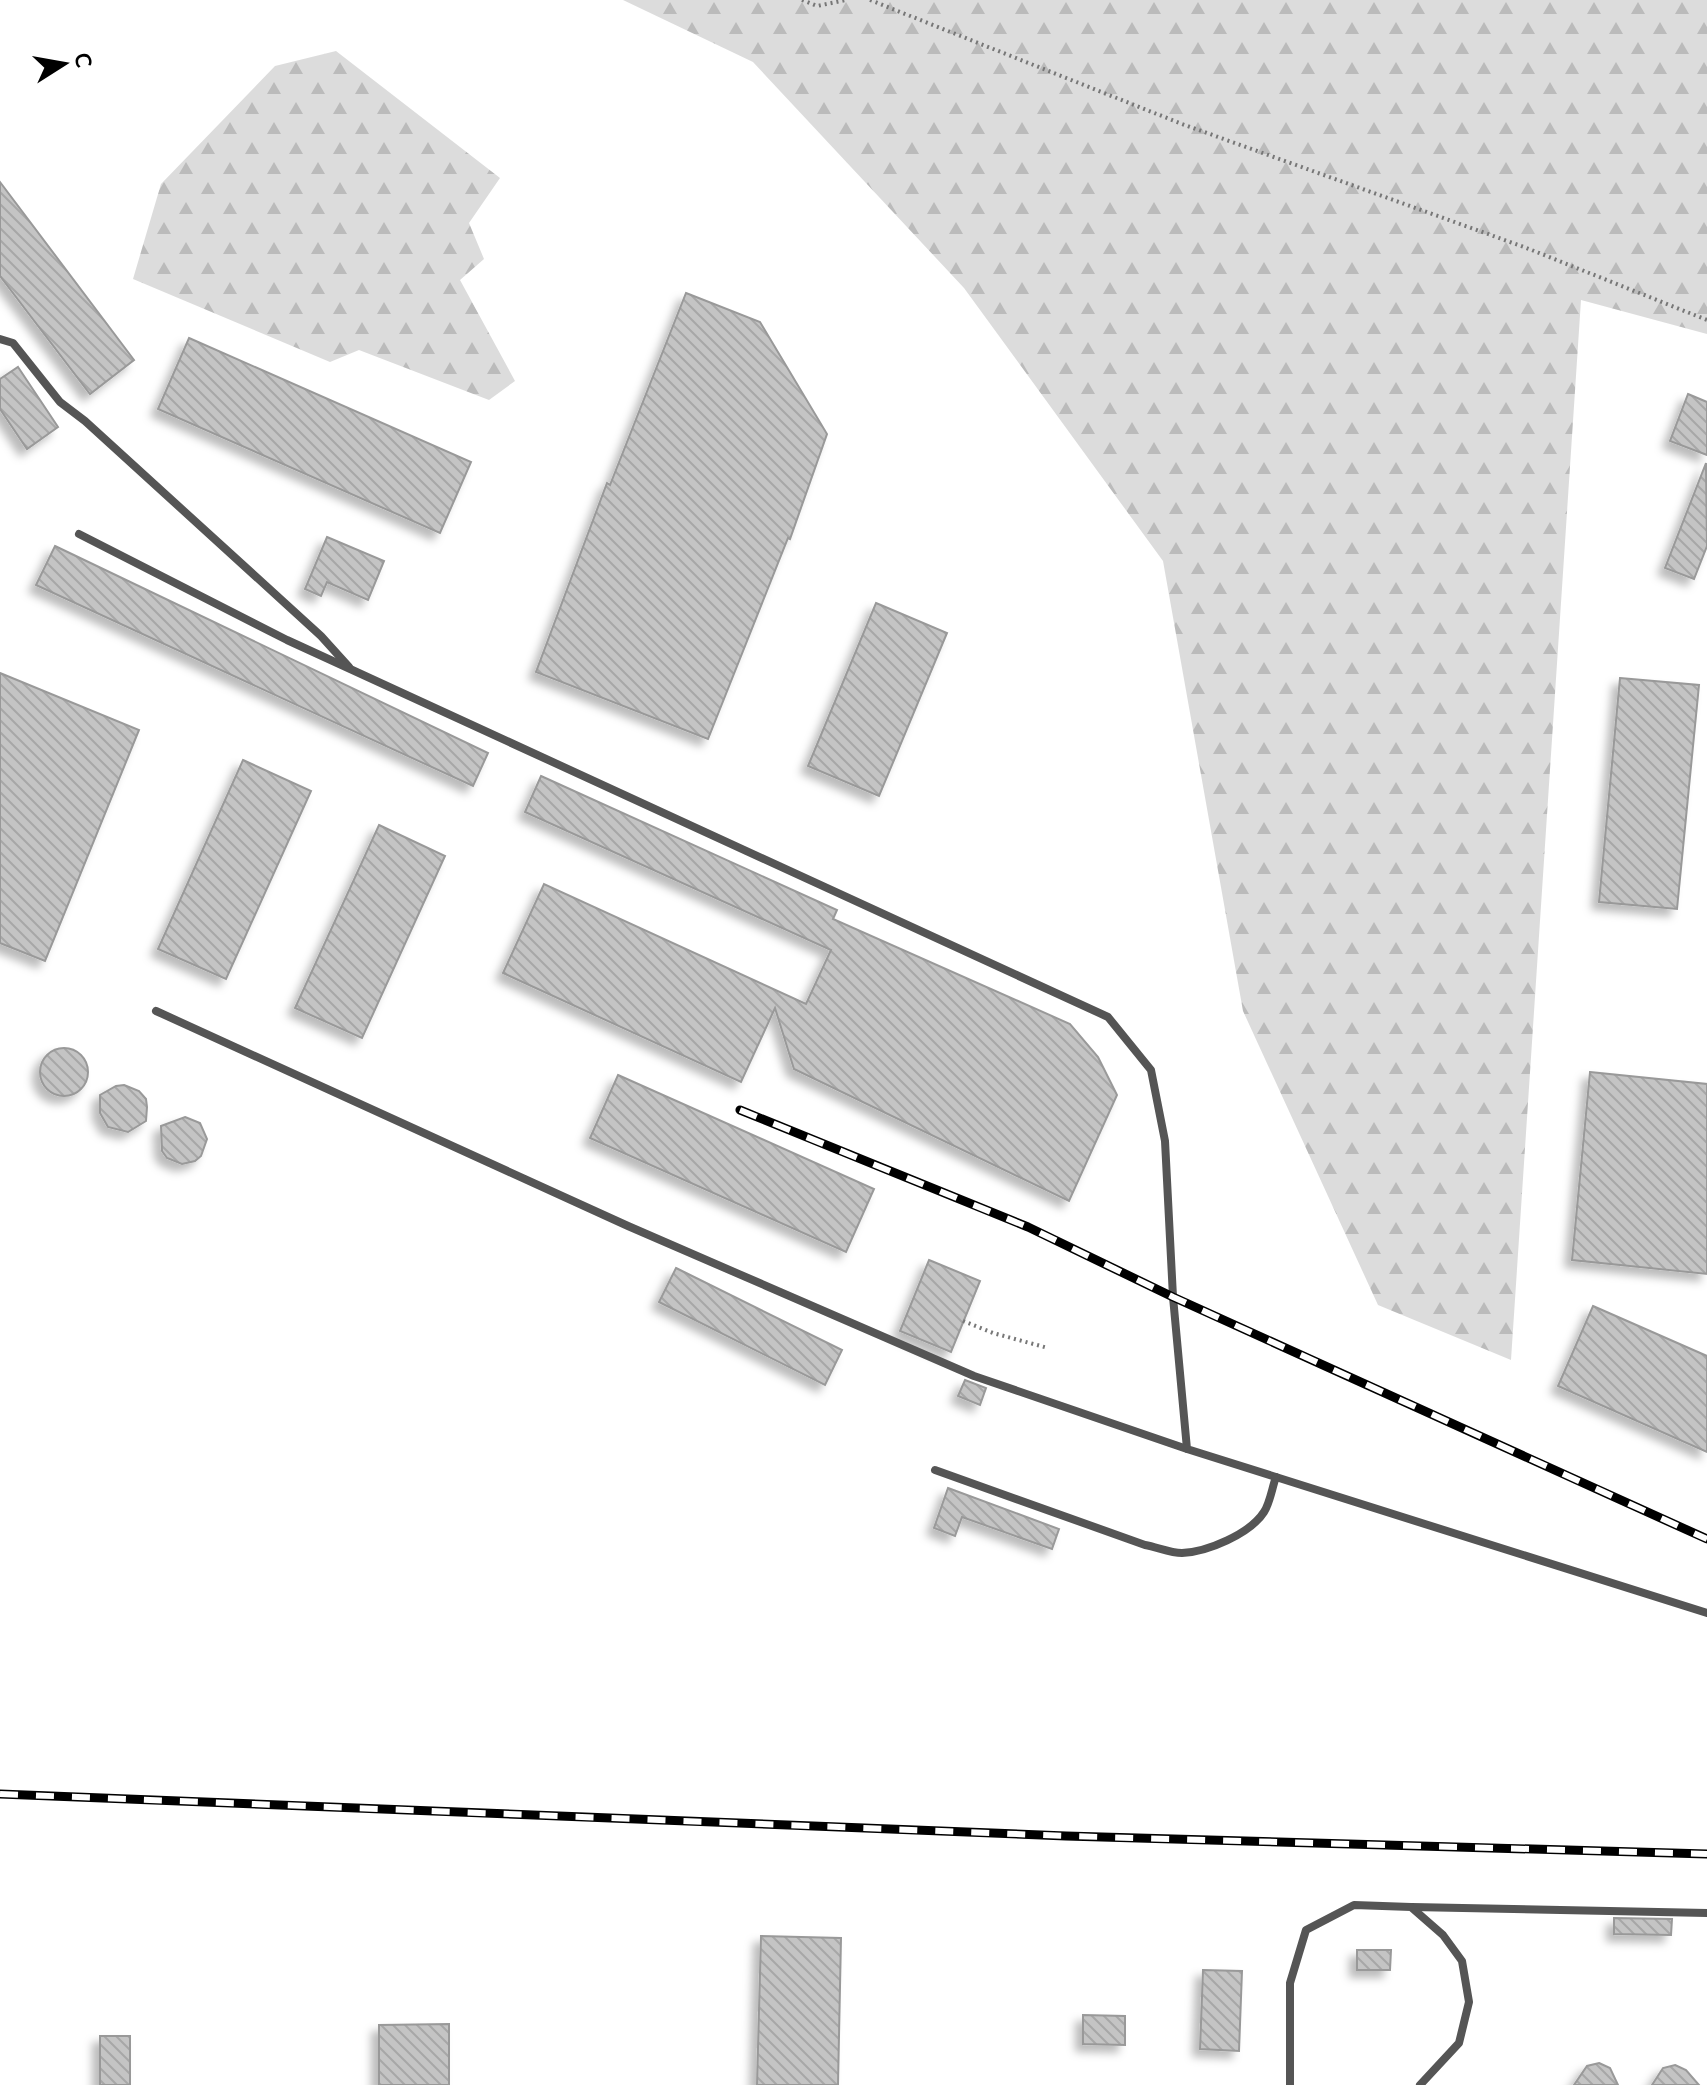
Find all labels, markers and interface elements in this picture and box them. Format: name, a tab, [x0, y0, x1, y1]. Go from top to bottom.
north arrow	[24, 24, 104, 104]
text: С	[68, 50, 99, 70]

